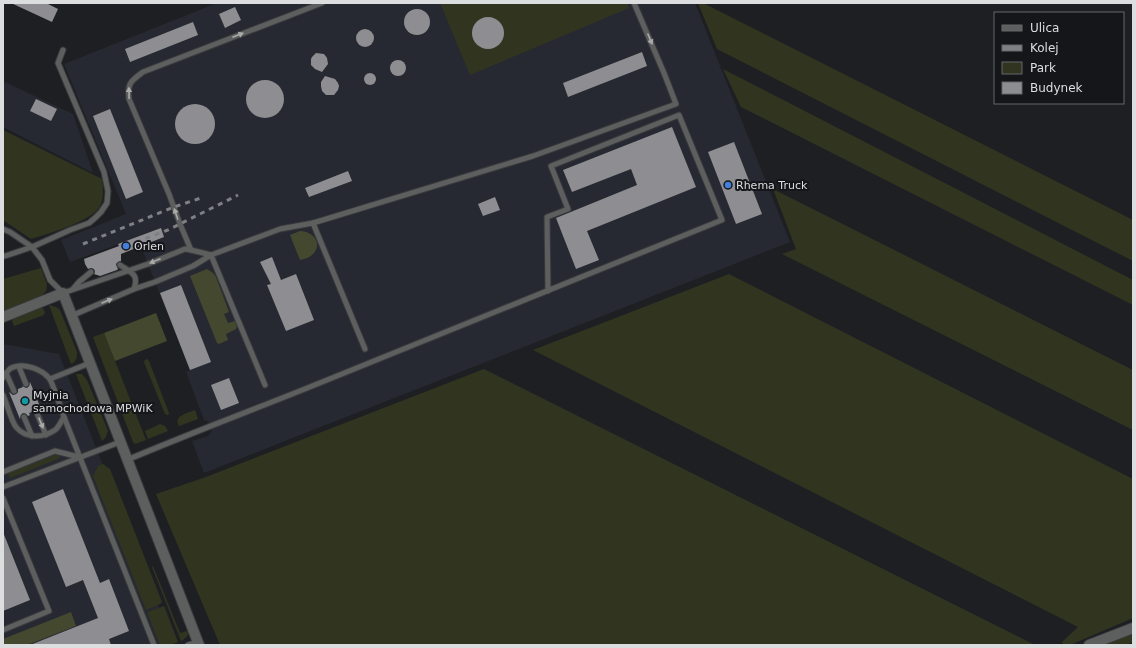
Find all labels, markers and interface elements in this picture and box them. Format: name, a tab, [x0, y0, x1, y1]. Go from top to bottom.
legend	[994, 12, 1124, 104]
text: Ulica	[1030, 21, 1059, 35]
one-way arrow	[233, 32, 245, 38]
one-way arrow	[647, 33, 653, 45]
text: Kolej	[1030, 41, 1059, 55]
text: Park	[1030, 61, 1056, 75]
text: Budynek	[1030, 81, 1083, 95]
one-way arrow	[126, 86, 132, 99]
place label: Rhema Truck	[736, 179, 808, 192]
marker: Rhema Truck	[723, 180, 733, 190]
one-way arrow	[173, 207, 179, 219]
place label: Orlen	[134, 240, 164, 253]
marker: Orlen	[121, 241, 131, 251]
one-way arrow	[148, 259, 160, 265]
one-way arrow	[101, 297, 113, 303]
place label: Myjnia samochodowa MPWiK	[33, 389, 153, 415]
marker: Myjnia samochodowa MPWiK	[20, 396, 30, 406]
one-way arrow	[39, 417, 45, 429]

